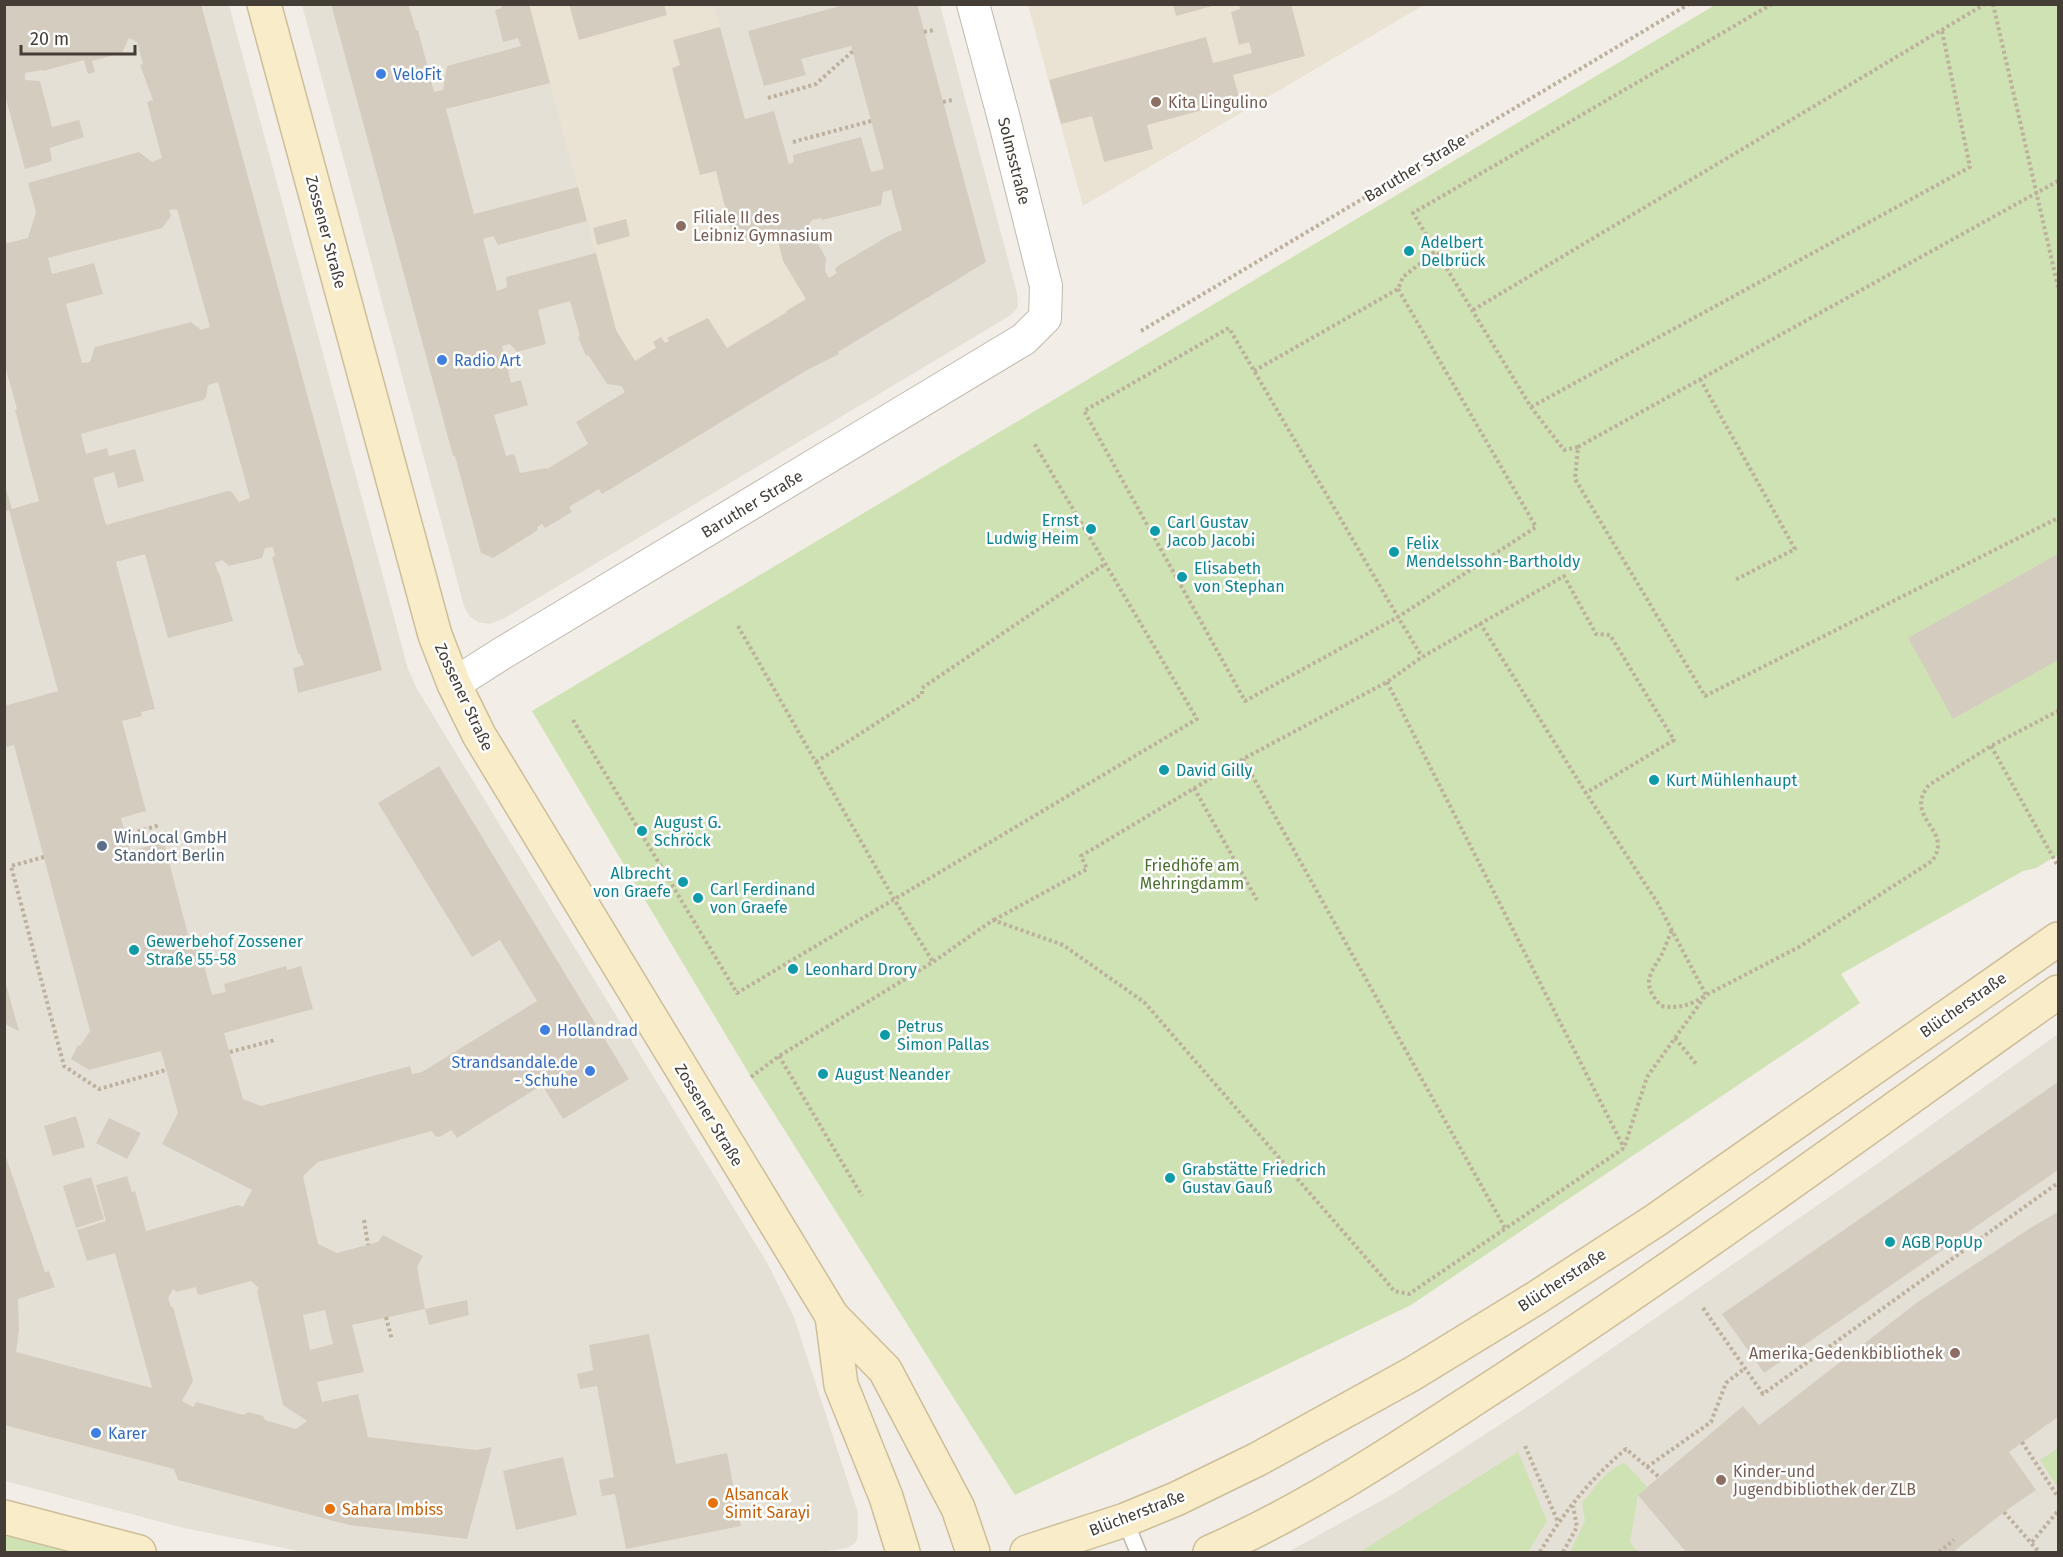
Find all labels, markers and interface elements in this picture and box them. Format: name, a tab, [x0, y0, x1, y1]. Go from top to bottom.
scale bar	[21, 18, 135, 56]
text: 20 m	[30, 28, 69, 50]
place label: VeloFit	[393, 65, 442, 84]
marker: VeloFit	[374, 67, 388, 81]
place label: Kita Lingulino	[1168, 93, 1268, 112]
marker: Kita Lingulino	[1149, 95, 1163, 109]
street label: Solmsstraße	[994, 115, 1034, 207]
street label: Baruther Straße	[1361, 130, 1469, 206]
street label: Zossener Straße	[302, 173, 350, 291]
place label: Filiale II des Leibniz Gymnasium	[693, 208, 833, 245]
marker: Filiale II des Leibniz Gymnasium	[674, 219, 688, 233]
place label: Adelbert Delbrück	[1421, 233, 1486, 270]
marker: Adelbert Delbrück	[1402, 244, 1416, 258]
place label: Radio Art	[454, 351, 521, 370]
marker: Radio Art	[435, 353, 449, 367]
street label: Baruther Straße	[698, 466, 806, 542]
place label: Ernst Ludwig Heim	[986, 511, 1079, 548]
place label: Carl Gustav Jacob Jacobi	[1167, 513, 1255, 550]
marker: Ernst Ludwig Heim	[1084, 522, 1098, 536]
marker: Carl Gustav Jacob Jacobi	[1148, 524, 1162, 538]
place label: Felix Mendelssohn-Bartholdy	[1406, 534, 1580, 571]
marker: Felix Mendelssohn-Bartholdy	[1387, 545, 1401, 559]
place label: Elisabeth von Stephan	[1194, 559, 1285, 596]
marker: Elisabeth von Stephan	[1175, 570, 1189, 584]
street label: Zossener Straße	[431, 640, 497, 754]
place label: David Gilly	[1176, 761, 1253, 780]
marker: David Gilly	[1157, 763, 1171, 777]
place label: Kurt Mühlenhaupt	[1666, 771, 1798, 790]
marker: Kurt Mühlenhaupt	[1647, 773, 1661, 787]
place label: August G. Schröck	[654, 813, 722, 850]
marker: August G. Schröck	[635, 824, 649, 838]
place label: WinLocal GmbH Standort Berlin	[114, 828, 227, 865]
marker: WinLocal GmbH Standort Berlin	[95, 839, 109, 853]
park label: Friedhöfe am Mehringdamm	[1140, 856, 1244, 893]
place label: Albrecht von Graefe	[593, 864, 671, 901]
marker: Albrecht von Graefe	[676, 875, 690, 889]
place label: Carl Ferdinand von Graefe	[710, 880, 815, 917]
marker: Carl Ferdinand von Graefe	[691, 891, 705, 905]
place label: Gewerbehof Zossener Straße 55-58	[146, 932, 304, 969]
marker: Gewerbehof Zossener Straße 55-58	[127, 943, 141, 957]
place label: Leonhard Drory	[805, 960, 917, 979]
marker: Leonhard Drory	[786, 962, 800, 976]
street label: Blücherstraße	[1916, 968, 2010, 1042]
place label: Petrus Simon Pallas	[897, 1017, 989, 1054]
place label: Hollandrad	[557, 1021, 638, 1040]
marker: Hollandrad	[538, 1023, 552, 1037]
marker: Petrus Simon Pallas	[878, 1028, 892, 1042]
place label: Strandsandale.de - Schuhe	[452, 1053, 578, 1090]
street label: Zossener Straße	[671, 1060, 747, 1170]
marker: Strandsandale.de - Schuhe	[583, 1064, 597, 1078]
place label: August Neander	[835, 1065, 951, 1084]
marker: August Neander	[816, 1067, 830, 1081]
place label: Grabstätte Friedrich Gustav Gauß	[1182, 1160, 1326, 1197]
marker: Grabstätte Friedrich Gustav Gauß	[1163, 1171, 1177, 1185]
place label: AGB PopUp	[1902, 1233, 1983, 1252]
marker: AGB PopUp	[1883, 1235, 1897, 1249]
street label: Blücherstraße	[1514, 1244, 1610, 1316]
place label: Amerika-Gedenkbibliothek	[1749, 1344, 1944, 1363]
marker: Amerika-Gedenkbibliothek	[1948, 1346, 1962, 1360]
place label: Karer	[108, 1424, 147, 1443]
marker: Karer	[89, 1426, 103, 1440]
place label: Kinder-und Jugendbibliothek der ZLB	[1733, 1462, 1916, 1499]
marker: Kinder-und Jugendbibliothek der ZLB	[1714, 1473, 1728, 1487]
place label: Alsancak Simit Sarayi	[725, 1485, 810, 1522]
street label: Blücherstraße	[1086, 1486, 1188, 1540]
marker: Alsancak Simit Sarayi	[706, 1496, 720, 1510]
place label: Sahara Imbiss	[342, 1500, 443, 1519]
marker: Sahara Imbiss	[323, 1502, 337, 1516]

